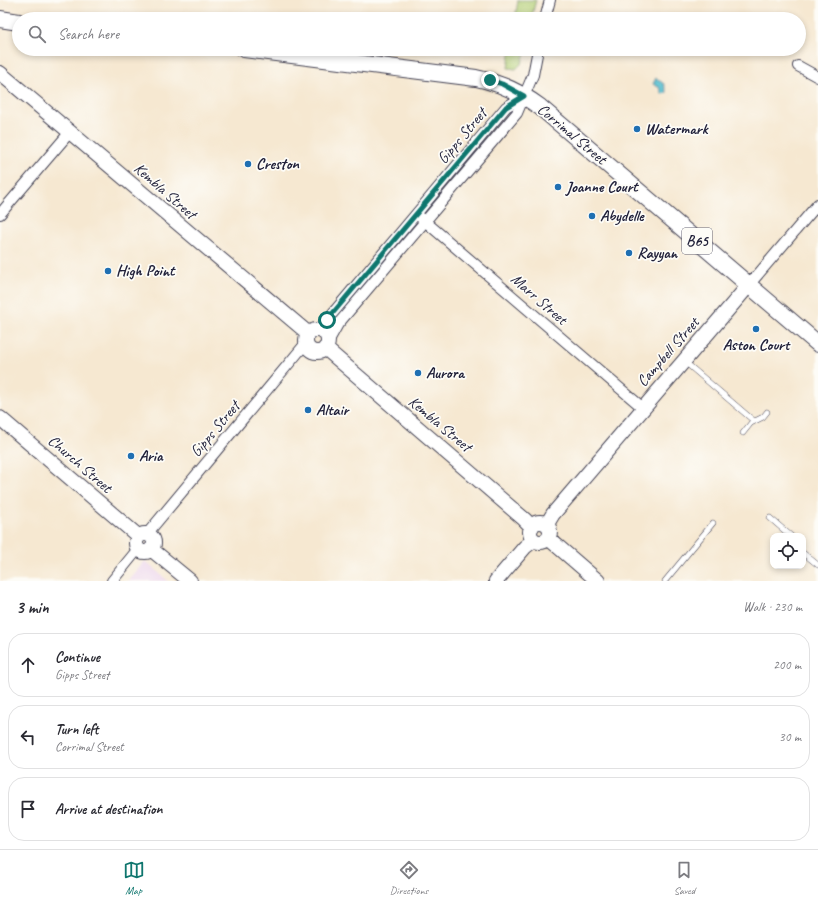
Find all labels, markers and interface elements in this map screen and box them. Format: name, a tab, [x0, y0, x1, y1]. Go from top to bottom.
search box	[12, 12, 806, 56]
icon: search	[26, 23, 48, 45]
text: Search here	[58, 25, 119, 44]
route end	[481, 71, 499, 89]
street label: Corrimal Street	[533, 99, 612, 170]
street label: Gipps Street	[433, 102, 493, 168]
place label: Watermark	[645, 119, 710, 139]
marker: Watermark	[632, 124, 642, 134]
place label: Creston	[256, 154, 299, 174]
street label: Kembla Street	[130, 158, 202, 225]
marker: Creston	[243, 159, 253, 169]
place label: Joanne Court	[565, 177, 639, 197]
marker: Joanne Court	[553, 182, 563, 192]
place label: Abydelle	[600, 206, 645, 226]
marker: Abydelle	[587, 211, 597, 221]
road number: B65	[682, 228, 712, 254]
place label: Rayyan	[637, 243, 679, 263]
marker: Rayyan	[624, 248, 634, 258]
place label: High Point	[116, 261, 176, 281]
marker: High Point	[103, 266, 113, 276]
street label: Marr Street	[507, 269, 573, 330]
route start	[318, 311, 336, 329]
street label: Campbell Street	[632, 312, 705, 391]
marker: Aston Court	[751, 324, 761, 334]
place label: Aston Court	[723, 335, 791, 355]
place label: Aurora	[426, 363, 465, 383]
marker: Aurora	[413, 368, 423, 378]
street label: Kembla Street	[404, 392, 478, 458]
street label: Gipps Street	[186, 395, 246, 461]
place label: Altair	[316, 400, 351, 420]
marker: Altair	[303, 405, 313, 415]
street label: Church Street	[44, 431, 117, 498]
place label: Aria	[139, 446, 164, 466]
marker: Aria	[126, 451, 136, 461]
map controls	[770, 533, 806, 569]
button: locate	[770, 533, 806, 569]
text: 3 min	[16, 597, 49, 618]
text: Walk · 230 m	[743, 599, 802, 615]
text: Continue	[55, 648, 100, 667]
icon: ahead	[17, 654, 39, 676]
text: 200 m	[773, 657, 801, 673]
text: Gipps Street	[55, 667, 109, 683]
text: Turn left	[55, 720, 98, 739]
icon: left	[17, 726, 39, 748]
text: 30 m	[779, 729, 801, 745]
text: Corrimal Street	[55, 739, 124, 755]
icon: arrive	[17, 798, 39, 820]
text: Arrive at destination	[55, 800, 162, 819]
tab: Map	[123, 859, 145, 897]
tab: Directions	[390, 859, 428, 897]
tab: Saved	[673, 859, 695, 897]

